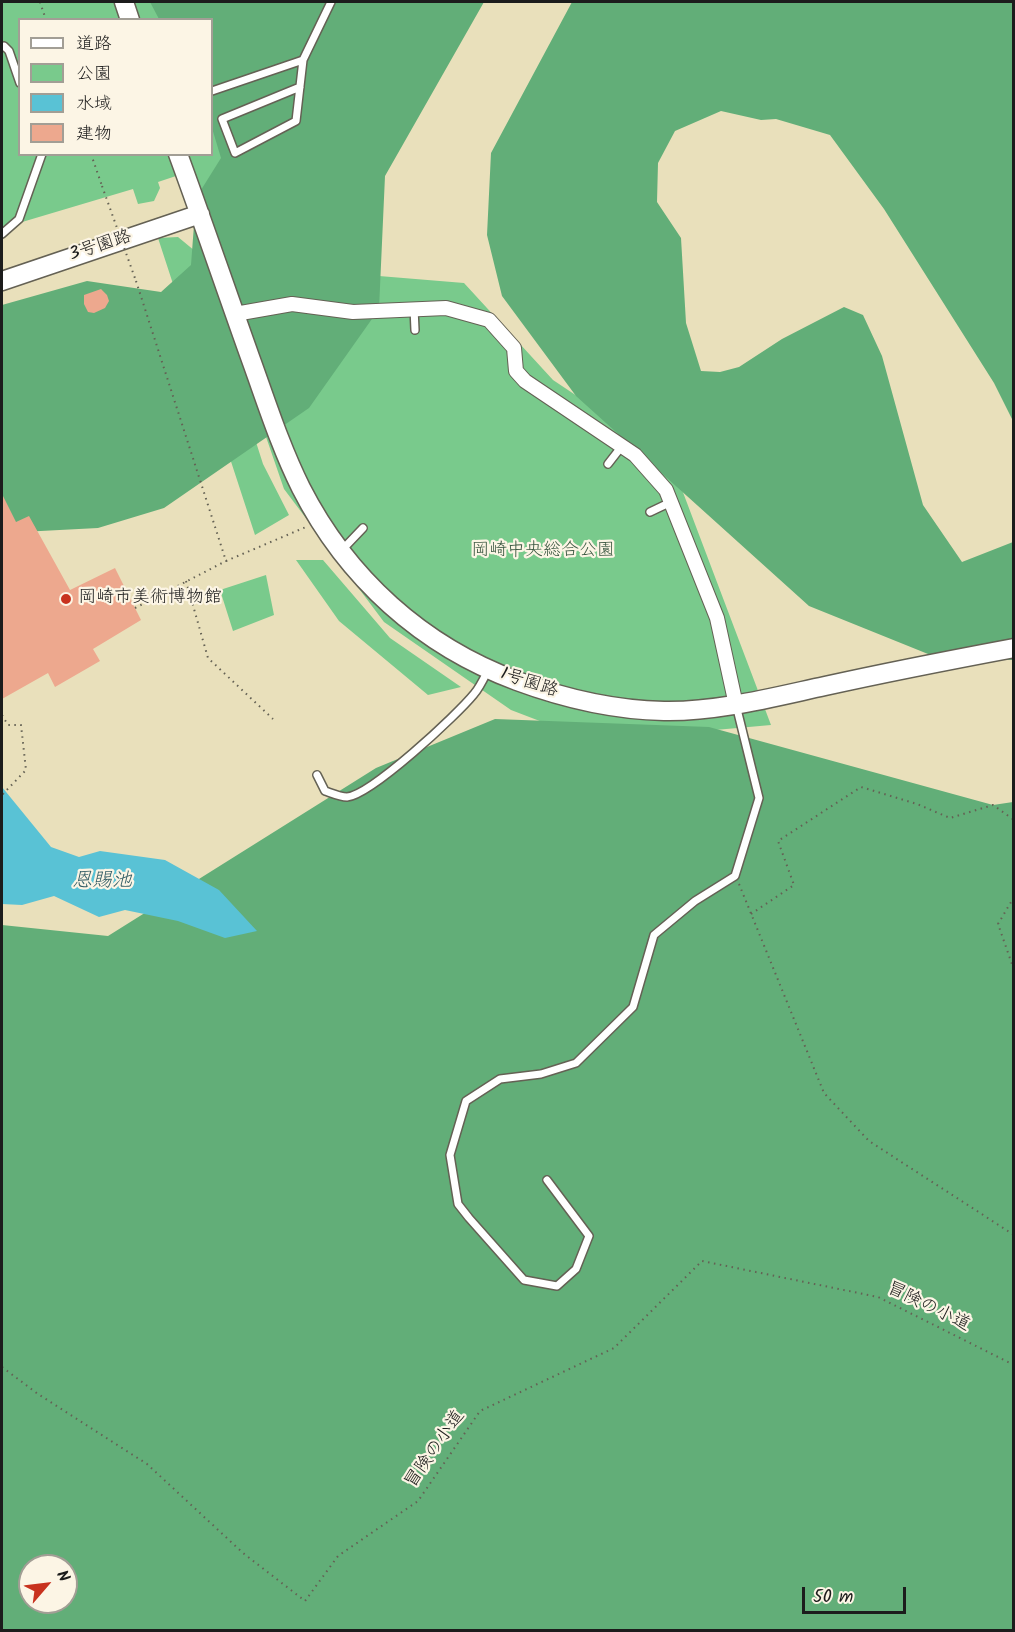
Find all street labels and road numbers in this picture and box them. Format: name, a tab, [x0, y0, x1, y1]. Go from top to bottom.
street label: 3号園路	[67, 227, 135, 267]
street label: 1号園路	[497, 665, 561, 703]
street label: 冒険の小道	[883, 1279, 973, 1337]
street label: 冒険の小道	[401, 1407, 471, 1493]

